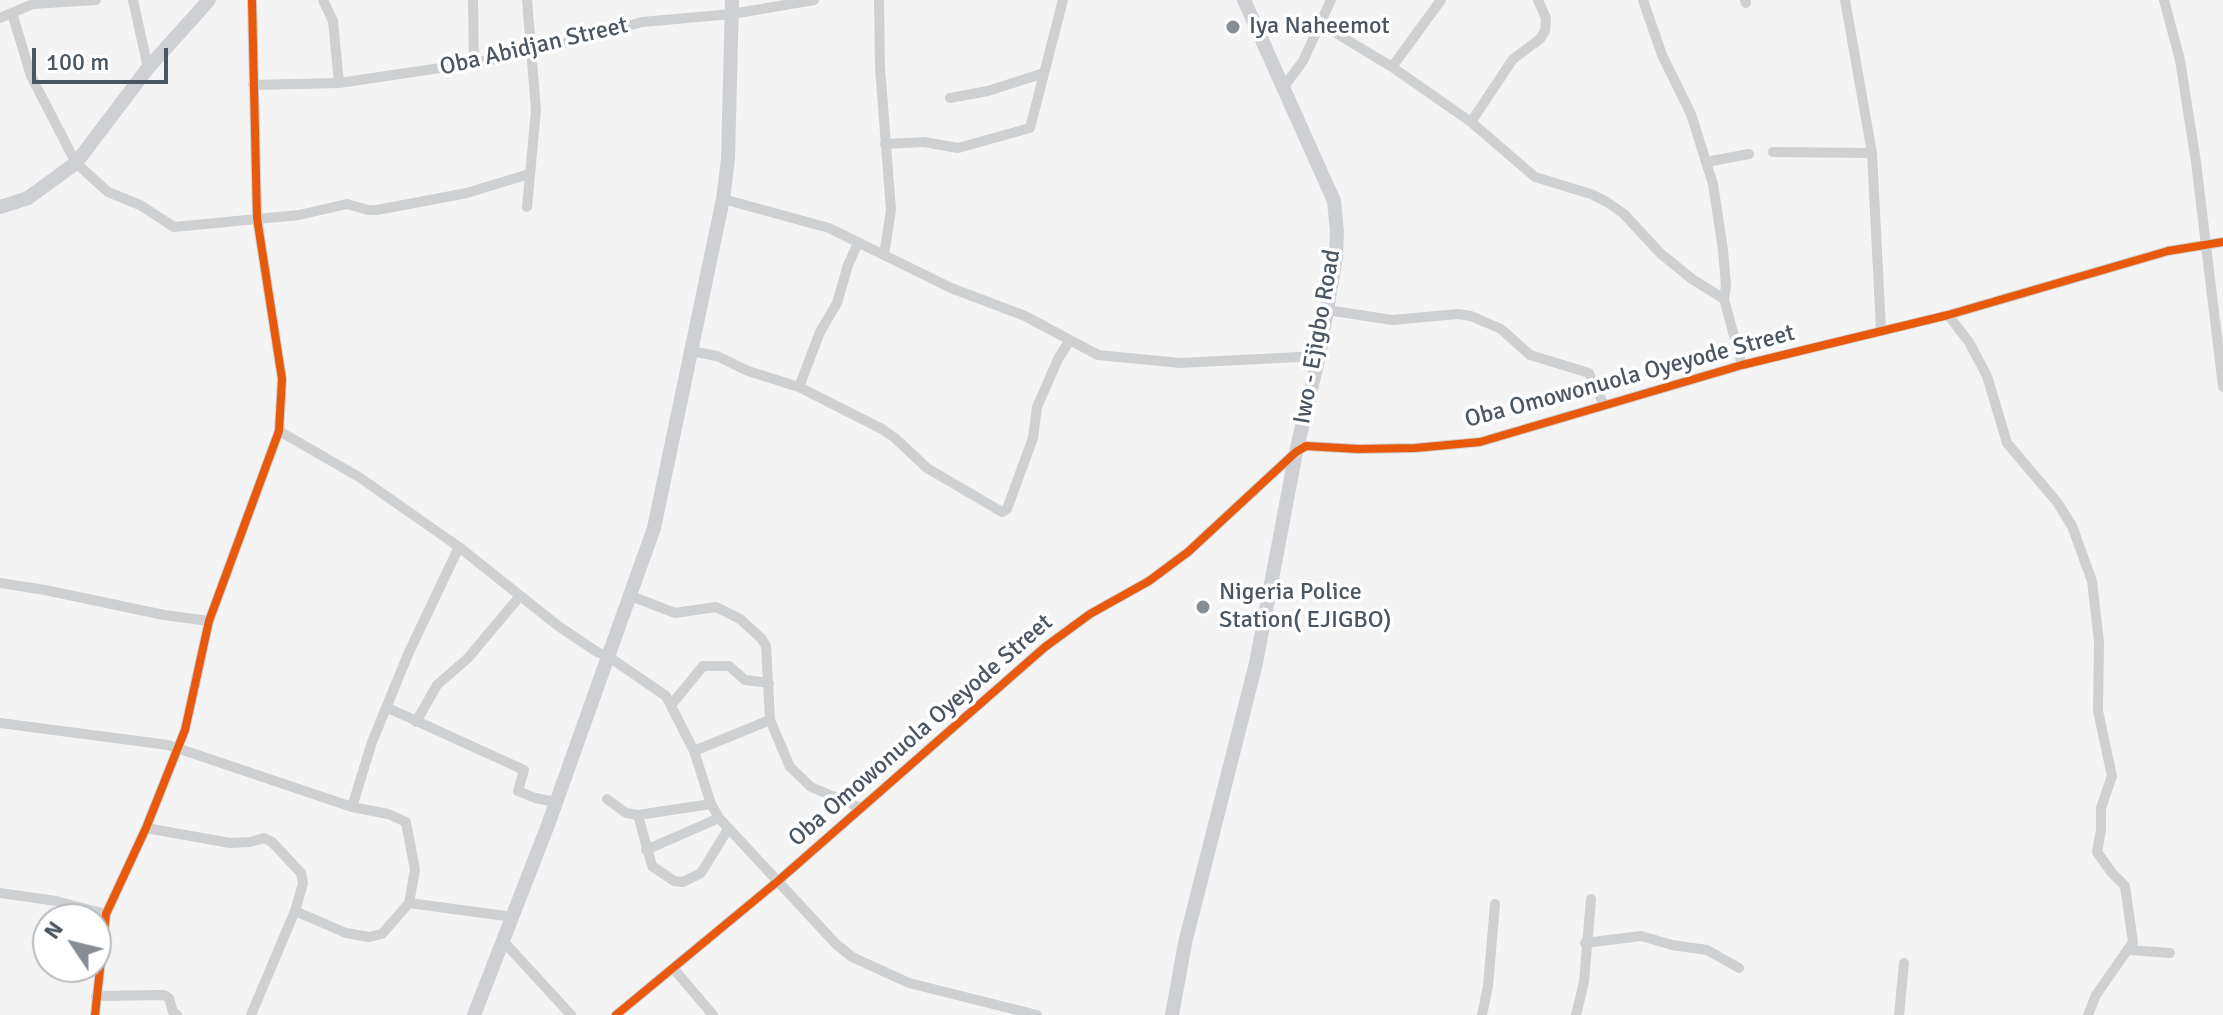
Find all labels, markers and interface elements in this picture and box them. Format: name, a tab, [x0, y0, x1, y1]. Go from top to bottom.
street label: Oba Abidjan Street	[437, 11, 631, 83]
place label: Iya Naheemot	[1249, 13, 1390, 41]
marker: Iya Naheemot	[1224, 18, 1242, 36]
scale bar	[36, 32, 172, 82]
text: 100 m	[46, 47, 109, 77]
street label: Iwo - Ejigbo Road	[1288, 247, 1348, 427]
street label: Oba Omowonuola Oyeyode Street	[1462, 319, 1798, 435]
place label: Nigeria Police Station( EJIGBO)	[1219, 579, 1391, 635]
marker: Nigeria Police Station( EJIGBO)	[1194, 598, 1212, 616]
street label: Oba Omowonuola Oyeyode Street	[783, 609, 1059, 853]
north arrow	[32, 903, 112, 983]
text: N	[38, 916, 69, 944]

